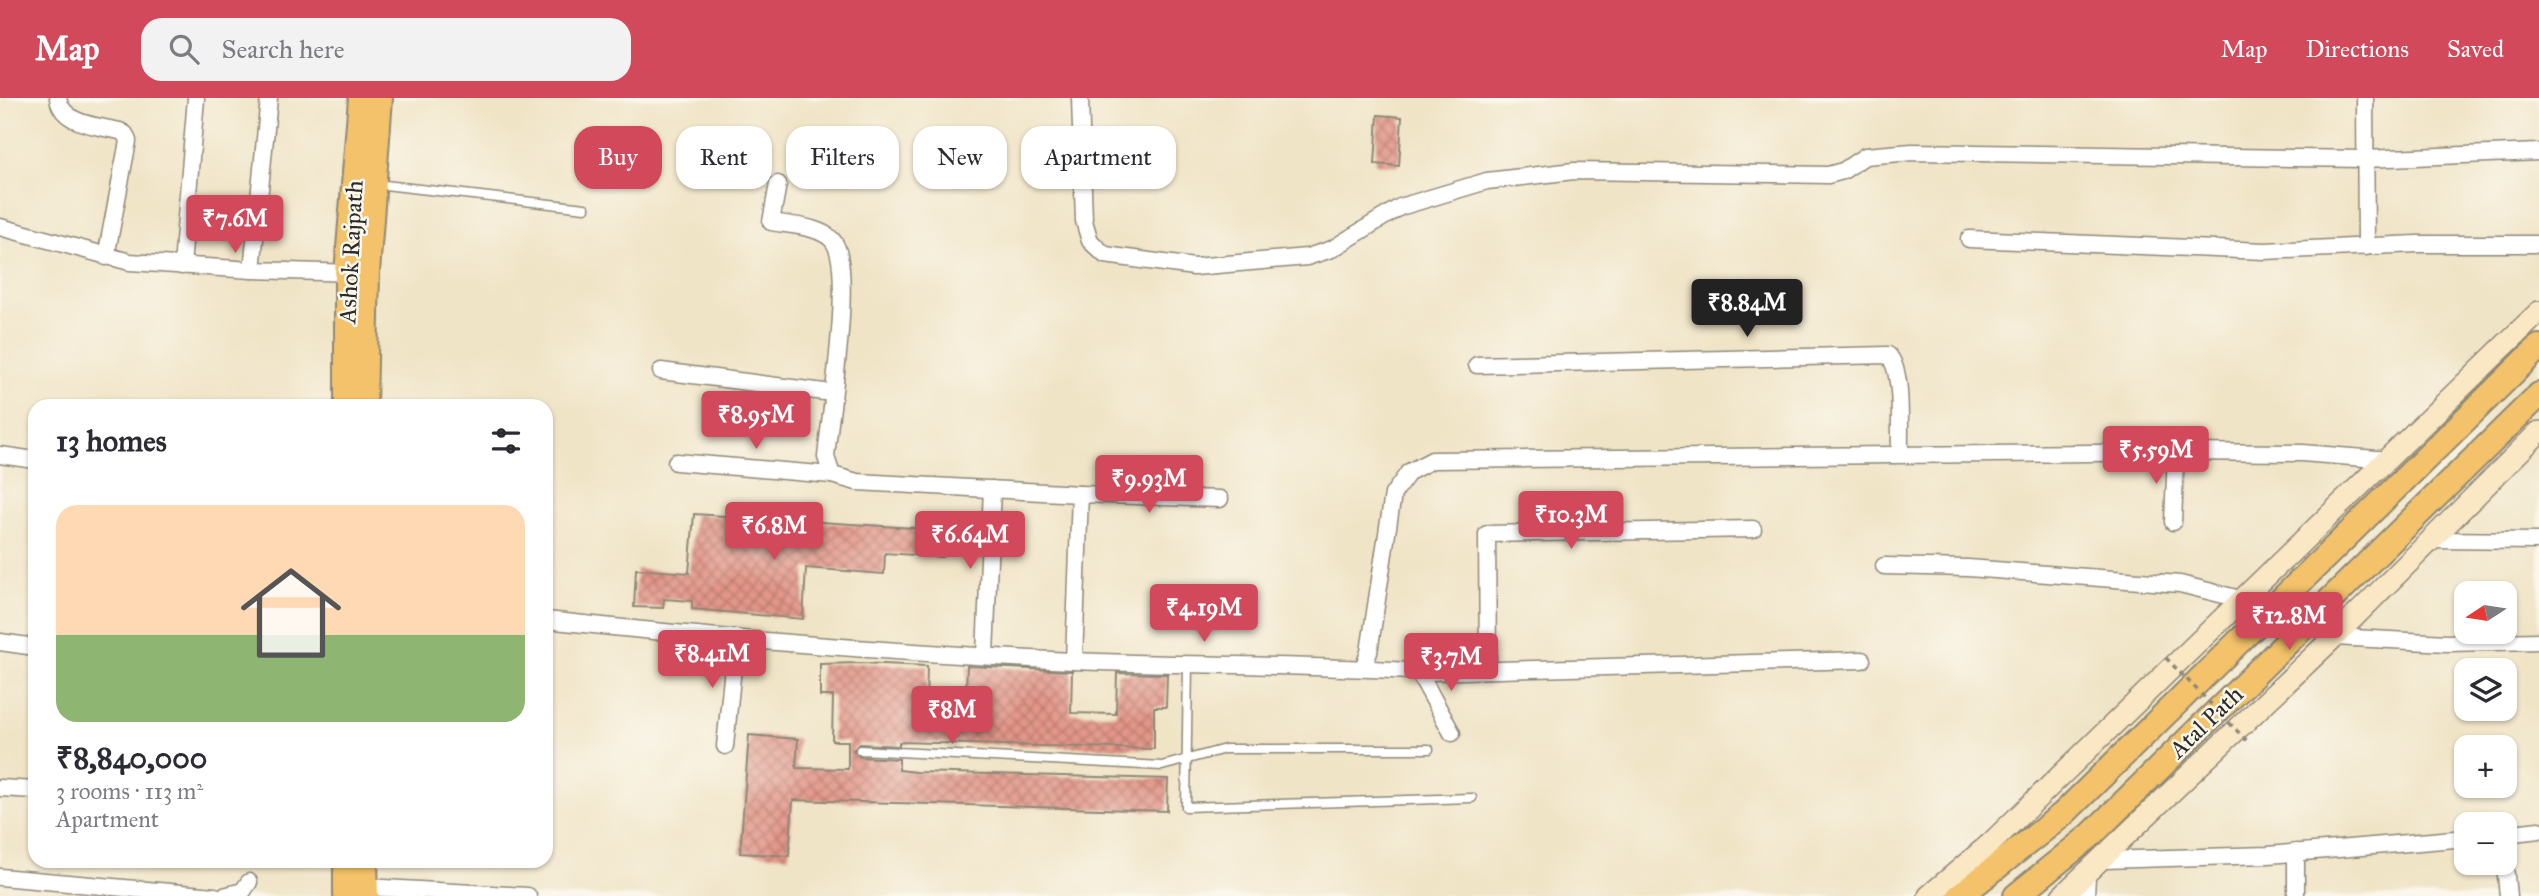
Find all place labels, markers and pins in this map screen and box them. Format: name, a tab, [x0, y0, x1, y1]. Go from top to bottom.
pin: ₹7.6M	[186, 195, 284, 255]
pin: ₹8.84M	[1690, 280, 1804, 339]
pin: ₹8.95M	[699, 392, 813, 451]
pin: ₹5.59M	[2099, 426, 2213, 486]
pin: ₹9.93M	[1092, 456, 1206, 515]
pin: ₹10.3M	[1514, 491, 1628, 551]
pin: ₹6.8M	[725, 503, 823, 562]
pin: ₹6.64M	[913, 512, 1027, 571]
pin: ₹4.19M	[1147, 584, 1261, 644]
pin: ₹12.8M	[2232, 592, 2346, 652]
pin: ₹8.41M	[655, 630, 769, 690]
pin: ₹3.7M	[1402, 634, 1500, 693]
pin: ₹8M	[918, 686, 986, 746]

